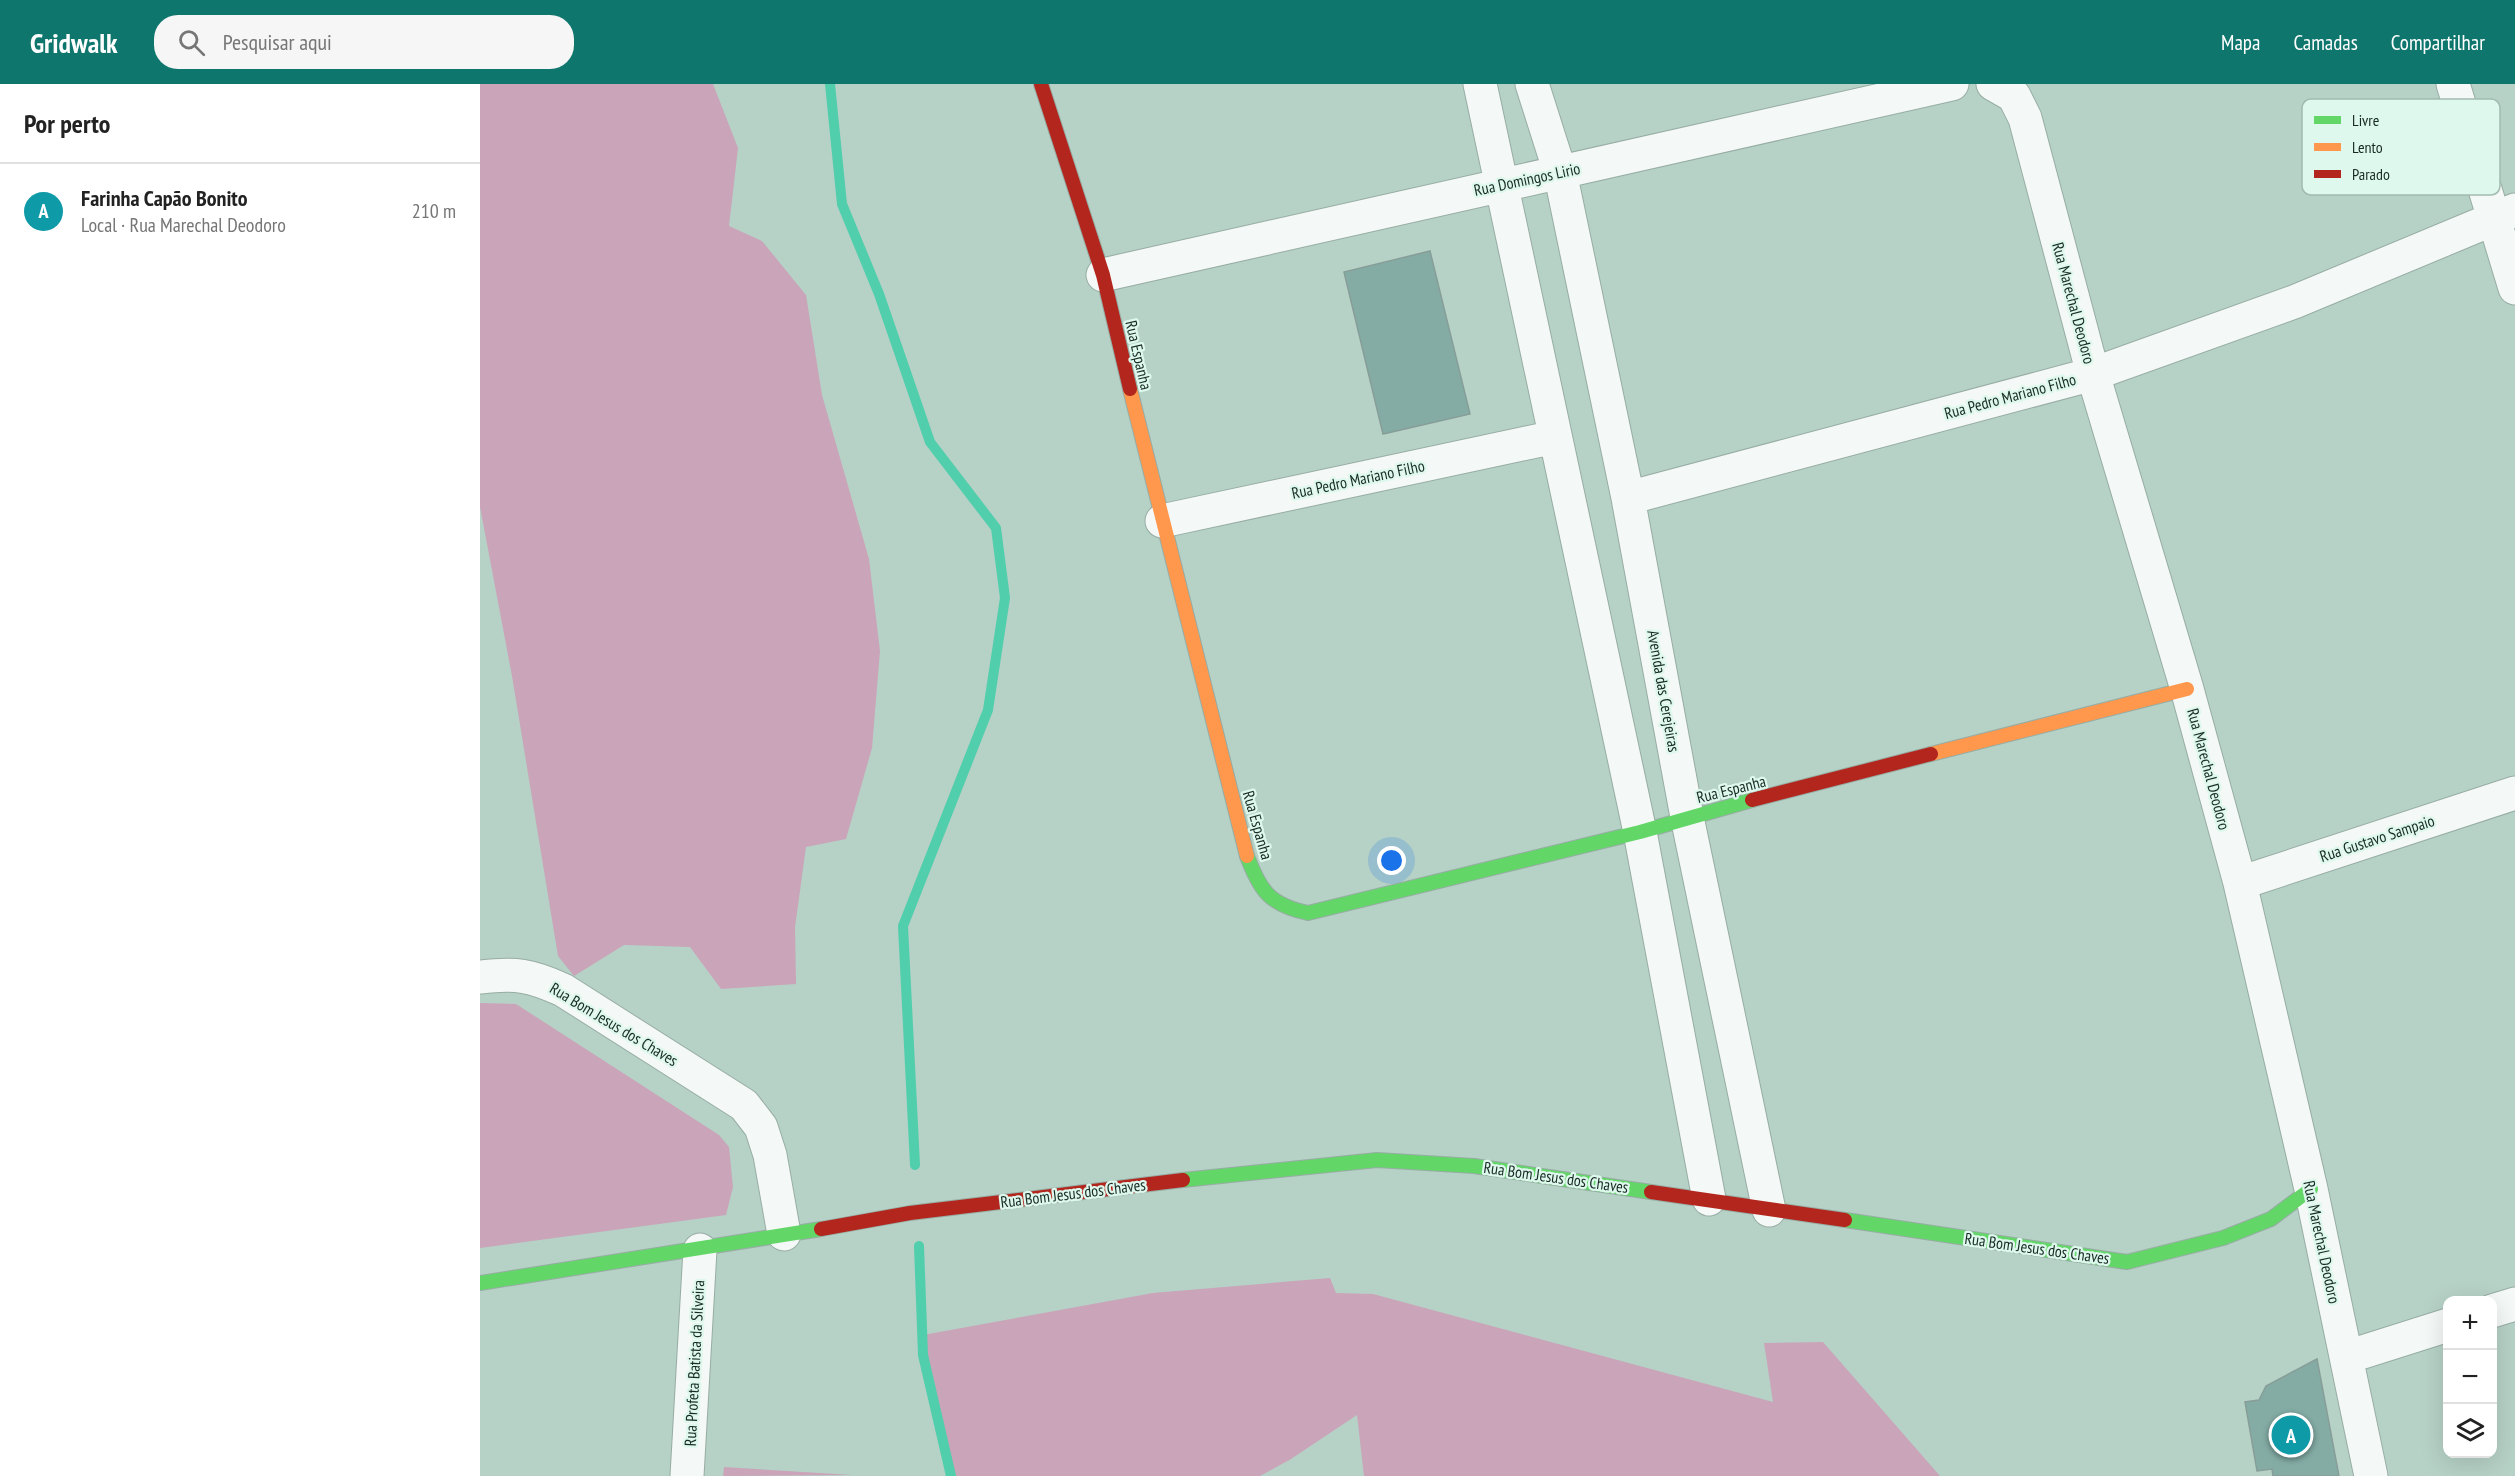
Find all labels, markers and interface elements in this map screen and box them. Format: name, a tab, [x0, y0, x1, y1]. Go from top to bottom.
search box	[154, 15, 574, 69]
text: Gridwalk	[30, 24, 118, 61]
icon: search	[175, 26, 208, 59]
text: Pesquisar aqui	[223, 28, 332, 56]
text: Mapa	[2221, 29, 2260, 56]
text: Camadas	[2293, 29, 2358, 56]
text: Compartilhar	[2391, 29, 2485, 56]
legend	[2302, 99, 2500, 195]
text: Por perto	[24, 107, 110, 140]
text: Livre	[2352, 110, 2379, 130]
text: Lento	[2352, 137, 2383, 157]
street label: Rua Domingos Lirio	[1472, 158, 1582, 200]
text: Parado	[2352, 164, 2390, 184]
text: Farinha Capão Bonito	[81, 184, 248, 212]
text: A	[38, 198, 49, 224]
text: 210 m	[412, 198, 456, 224]
text: Local · Rua Marechal Deodoro	[81, 212, 286, 238]
street label: Rua Marechal Deodoro	[2048, 240, 2100, 366]
street label: Rua Espanha	[1121, 318, 1157, 392]
street label: Rua Pedro Mariano Filho	[1942, 369, 2078, 423]
street label: Rua Pedro Mariano Filho	[1290, 455, 1426, 503]
street label: Avenida das Cerejeiras	[1643, 628, 1685, 754]
street label: Rua Marechal Deodoro	[2183, 706, 2235, 832]
street label: Rua Espanha	[1694, 771, 1768, 807]
street label: Rua Espanha	[1239, 788, 1277, 862]
street label: Rua Gustavo Sampaio	[2317, 810, 2437, 866]
your location	[1377, 846, 1406, 875]
street label: Rua Bom Jesus dos Chaves	[546, 978, 682, 1070]
street label: Rua Bom Jesus dos Chaves	[1482, 1157, 1630, 1197]
street label: Rua Bom Jesus dos Chaves	[999, 1174, 1147, 1212]
street label: Rua Marechal Deodoro	[2299, 1179, 2345, 1305]
street label: Rua Bom Jesus dos Chaves	[1963, 1228, 2111, 1268]
street label: Rua Profeta Batista da Silveira	[680, 1279, 708, 1447]
map controls	[2443, 1296, 2497, 1458]
button: +	[2443, 1296, 2497, 1350]
button: −	[2443, 1350, 2497, 1404]
button: layers	[2443, 1404, 2497, 1458]
pin: A	[2272, 1412, 2310, 1458]

